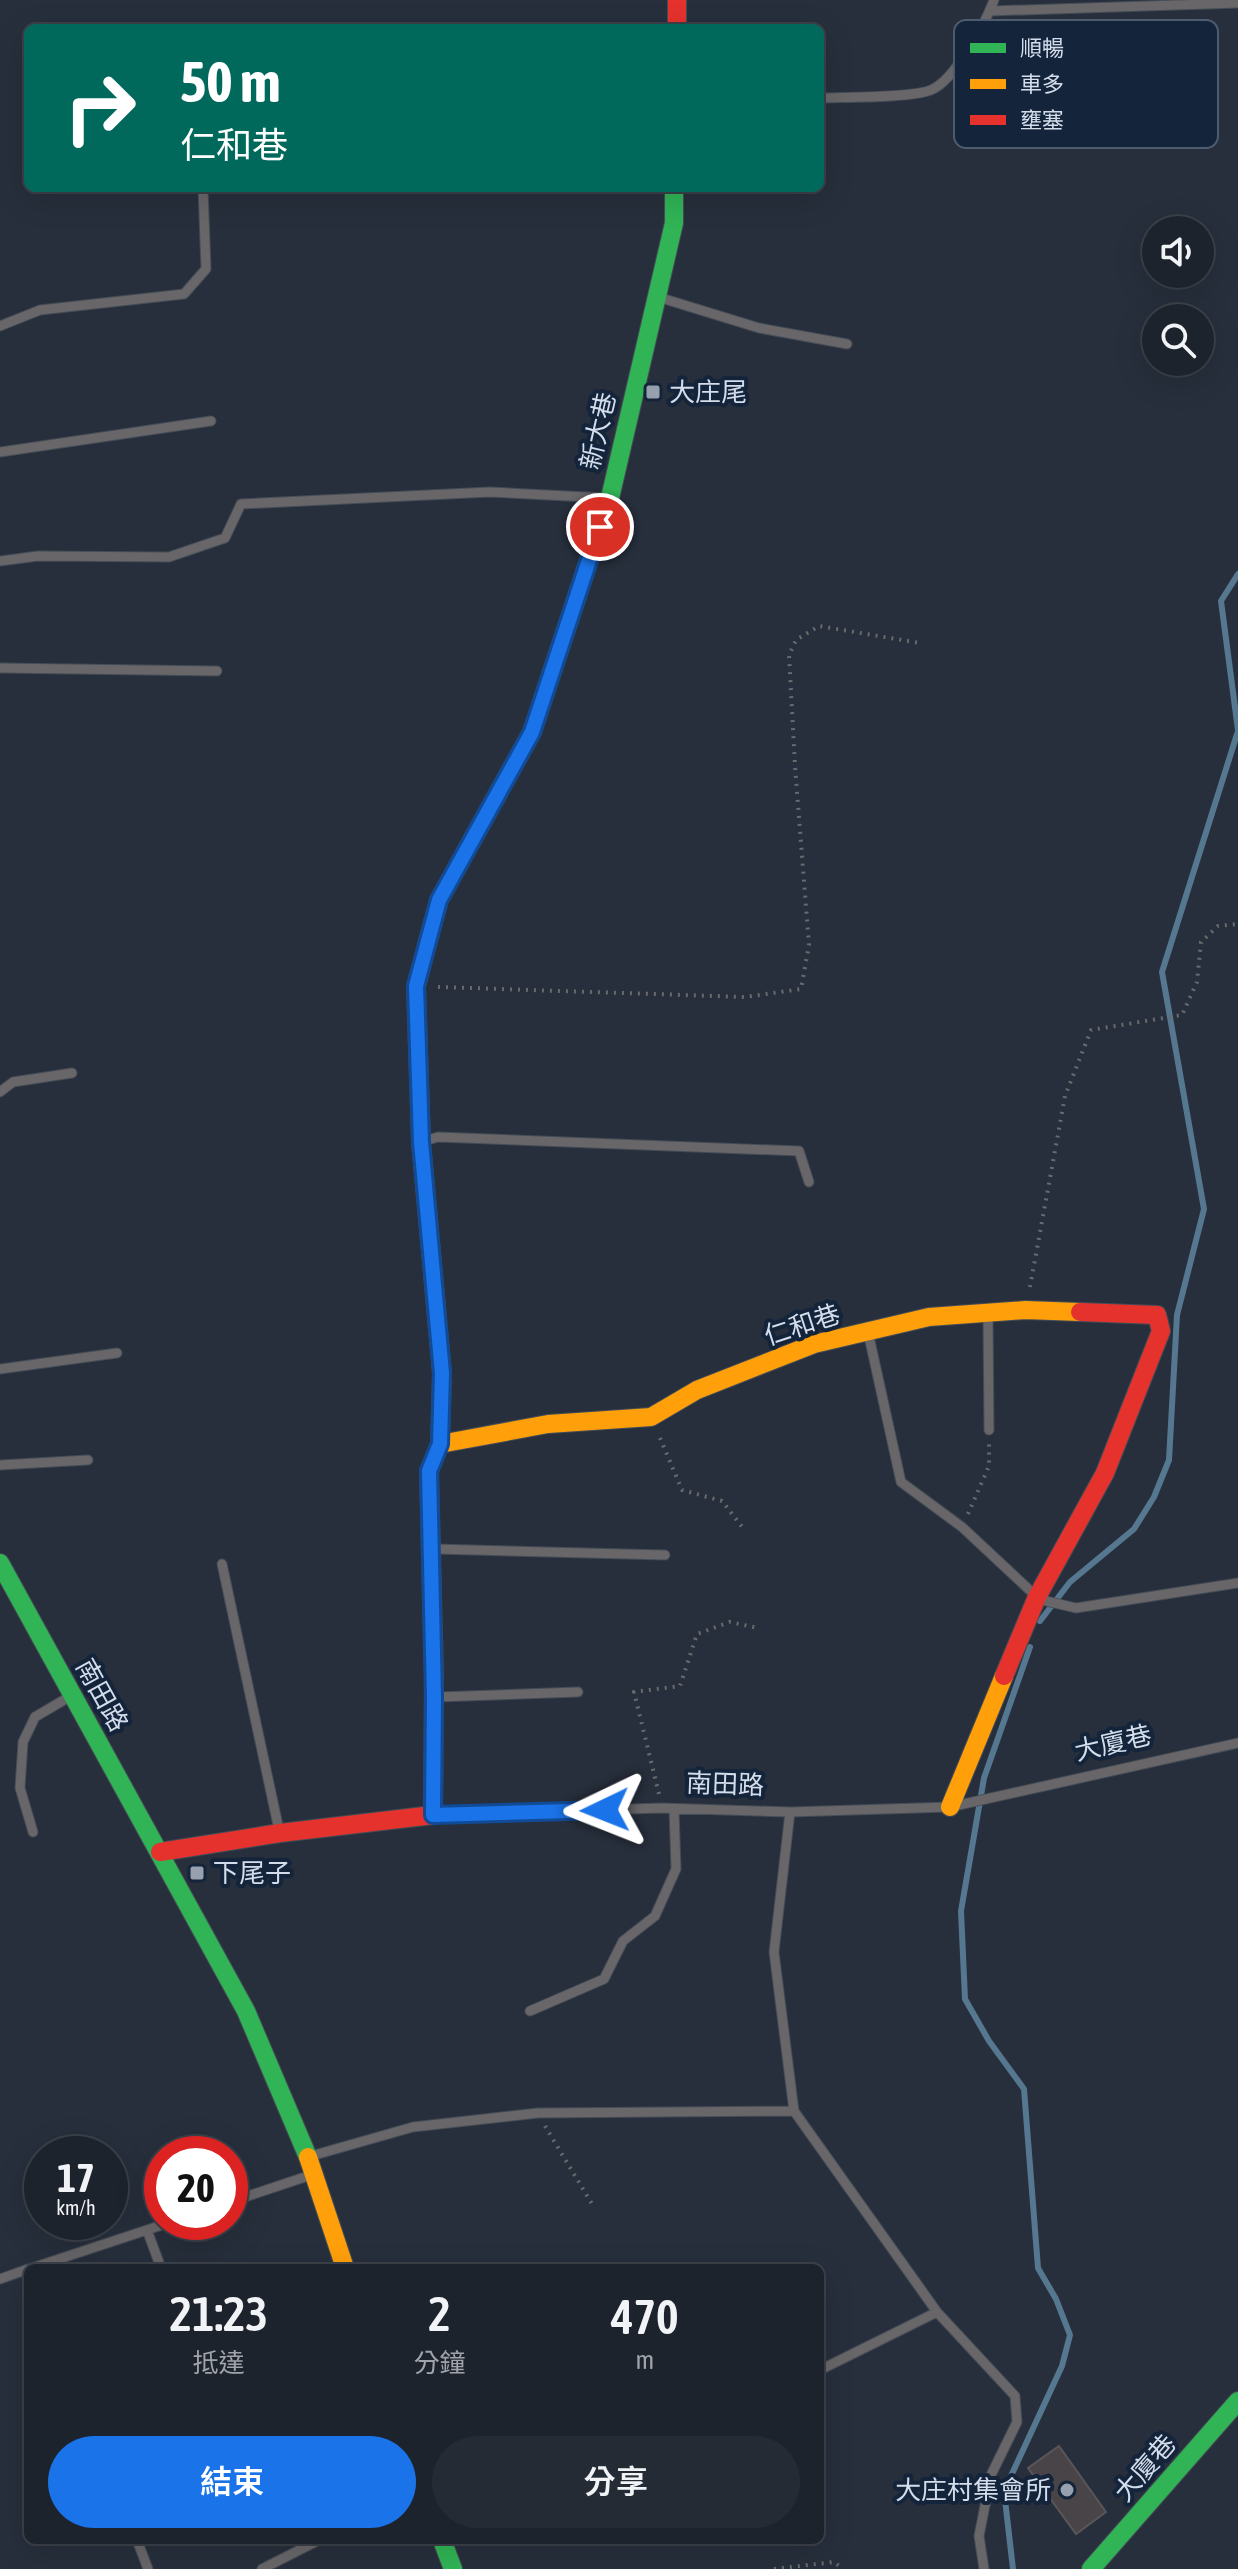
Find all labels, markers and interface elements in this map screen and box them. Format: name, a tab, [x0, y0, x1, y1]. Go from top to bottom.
legend	[954, 20, 1218, 148]
text: 順暢	[1020, 35, 1064, 61]
text: 50 m	[180, 50, 281, 114]
icon: right	[48, 56, 152, 160]
text: 車多	[1020, 71, 1064, 97]
text: 壅塞	[1020, 107, 1064, 133]
text: 仁和巷	[180, 124, 288, 166]
map controls	[1142, 216, 1214, 376]
button: sound	[1142, 216, 1214, 288]
button: search	[1142, 304, 1214, 376]
place label: 大庄尾	[669, 377, 747, 407]
marker: 大庄尾	[644, 383, 662, 401]
street label: 新大巷	[575, 390, 621, 472]
pin	[566, 493, 634, 561]
icon: arrive	[578, 505, 622, 549]
street label: 仁和巷	[760, 1299, 844, 1351]
street label: 南田路	[70, 1654, 134, 1736]
street label: 大廈巷	[1072, 1720, 1154, 1766]
position arrow	[563, 1768, 647, 1852]
street label: 南田路	[685, 1768, 765, 1800]
place label: 下尾子	[213, 1858, 291, 1888]
marker: 下尾子	[188, 1864, 206, 1882]
speed limit sign: 20	[144, 2136, 248, 2240]
text: 17	[57, 2155, 95, 2200]
text: km/h	[56, 2196, 96, 2219]
text: 21:23	[169, 2286, 268, 2341]
text: 2	[428, 2286, 451, 2341]
text: 470	[611, 2289, 679, 2344]
text: m	[635, 2345, 654, 2375]
text: 抵達	[193, 2348, 245, 2378]
text: 分鐘	[414, 2348, 466, 2378]
street label: 大廈巷	[1108, 2429, 1182, 2507]
button: 結束	[48, 2436, 416, 2528]
button: 分享	[432, 2436, 800, 2528]
place label: 大庄村集會所	[895, 2475, 1051, 2505]
marker: 大庄村集會所	[1058, 2481, 1076, 2499]

